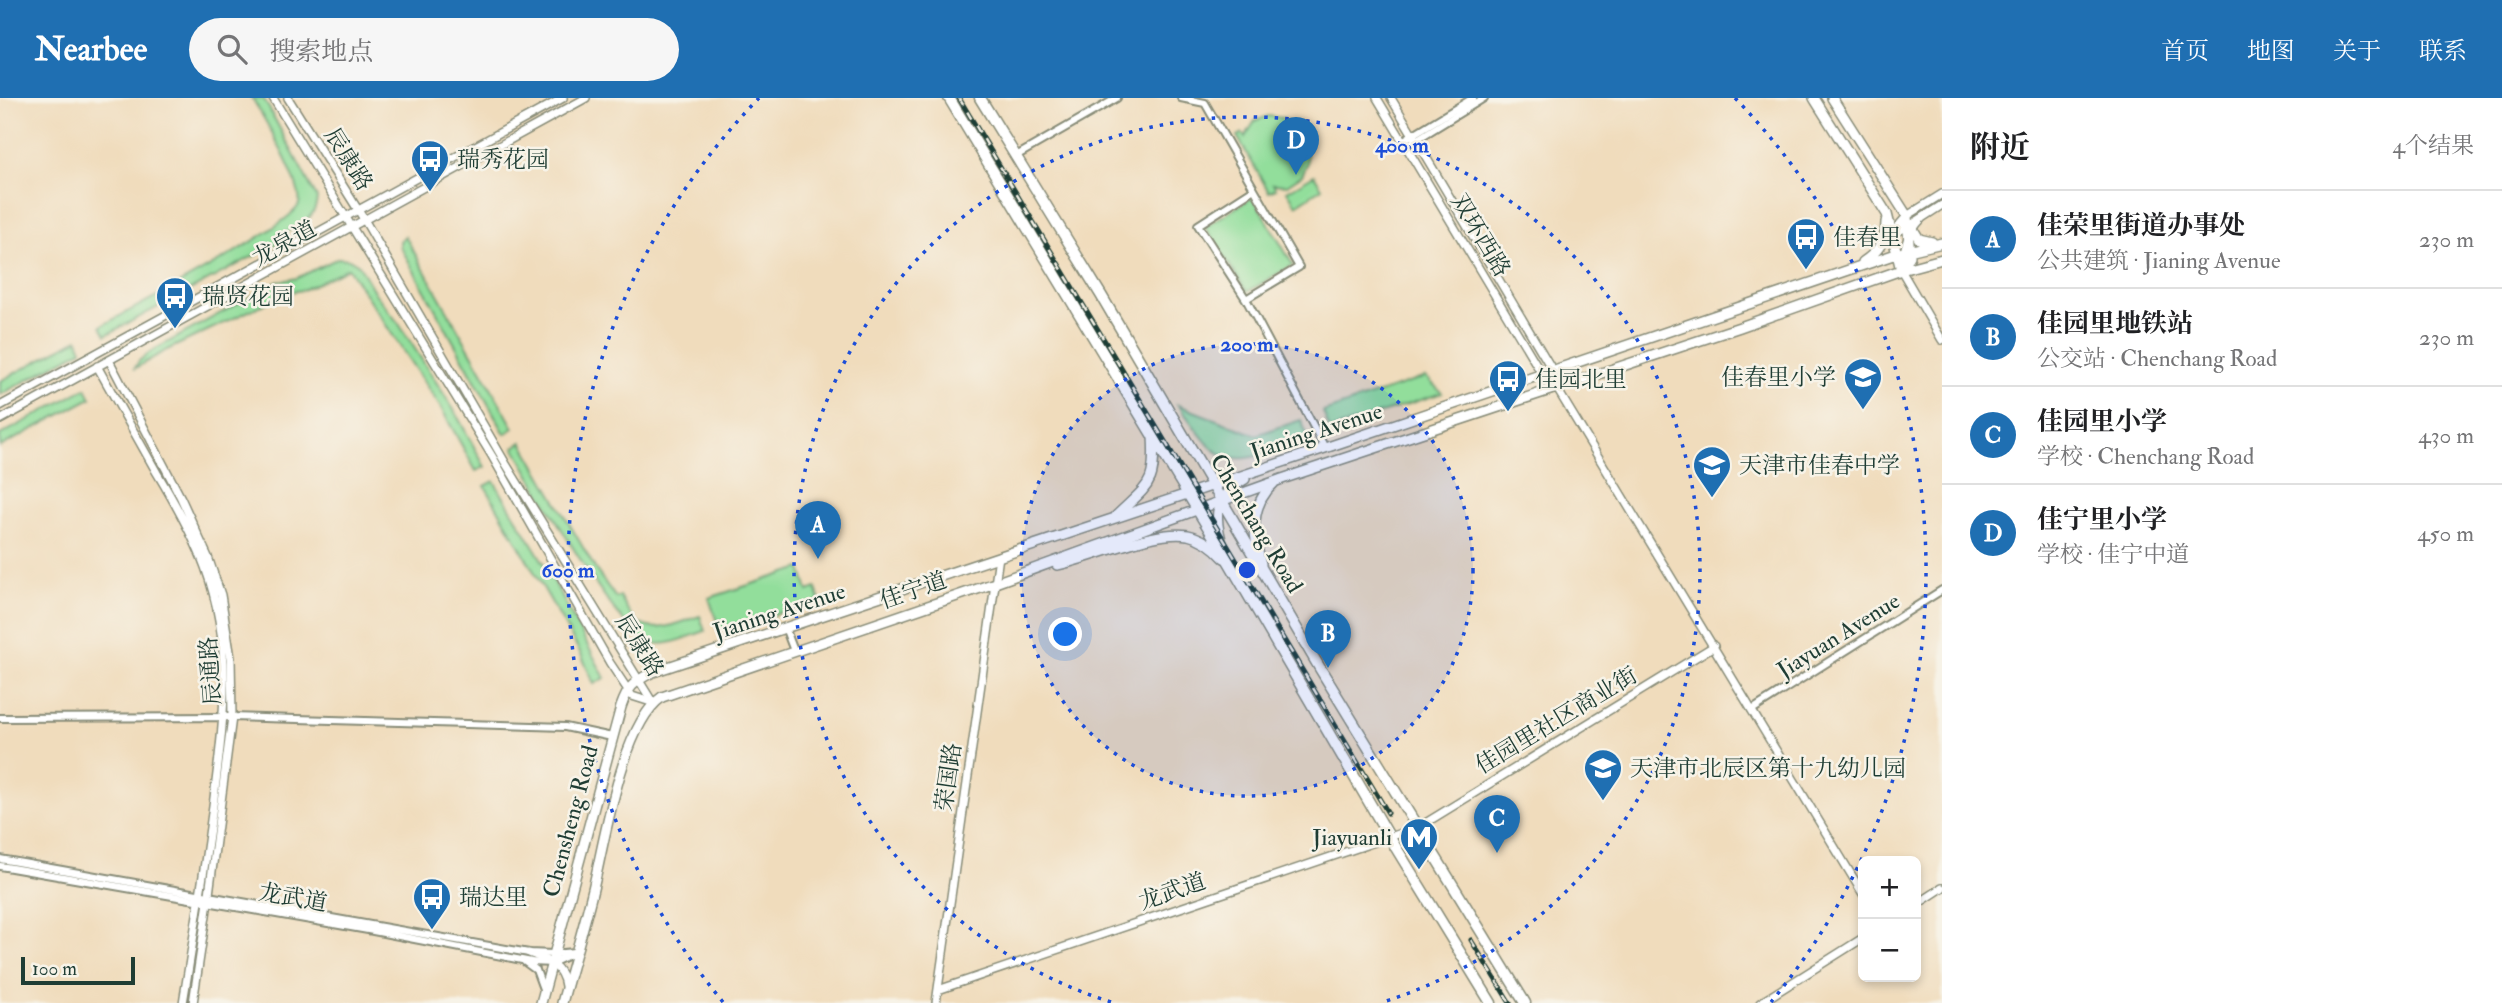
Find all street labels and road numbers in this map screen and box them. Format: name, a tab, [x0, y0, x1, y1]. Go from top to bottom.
street label: 辰康路	[318, 122, 379, 196]
street label: 双环西路	[1444, 188, 1517, 282]
street label: 龙泉道	[247, 214, 321, 273]
street label: Jianing Avenue	[1245, 396, 1386, 467]
street label: Chenchang Road	[1204, 448, 1309, 598]
street label: 佳宁道	[876, 566, 951, 615]
street label: Jianing Avenue	[708, 576, 849, 647]
street label: Jiayuan Avenue	[1771, 586, 1905, 685]
street label: 辰康路	[609, 608, 670, 682]
street label: 辰通路	[194, 636, 227, 706]
street label: 佳园里社区商业街	[1470, 661, 1643, 780]
street label: 荣国路	[929, 741, 968, 813]
street label: Chensheng Road	[536, 742, 605, 900]
street label: 龙武道	[1135, 867, 1210, 916]
street label: 龙武道	[256, 877, 329, 918]

